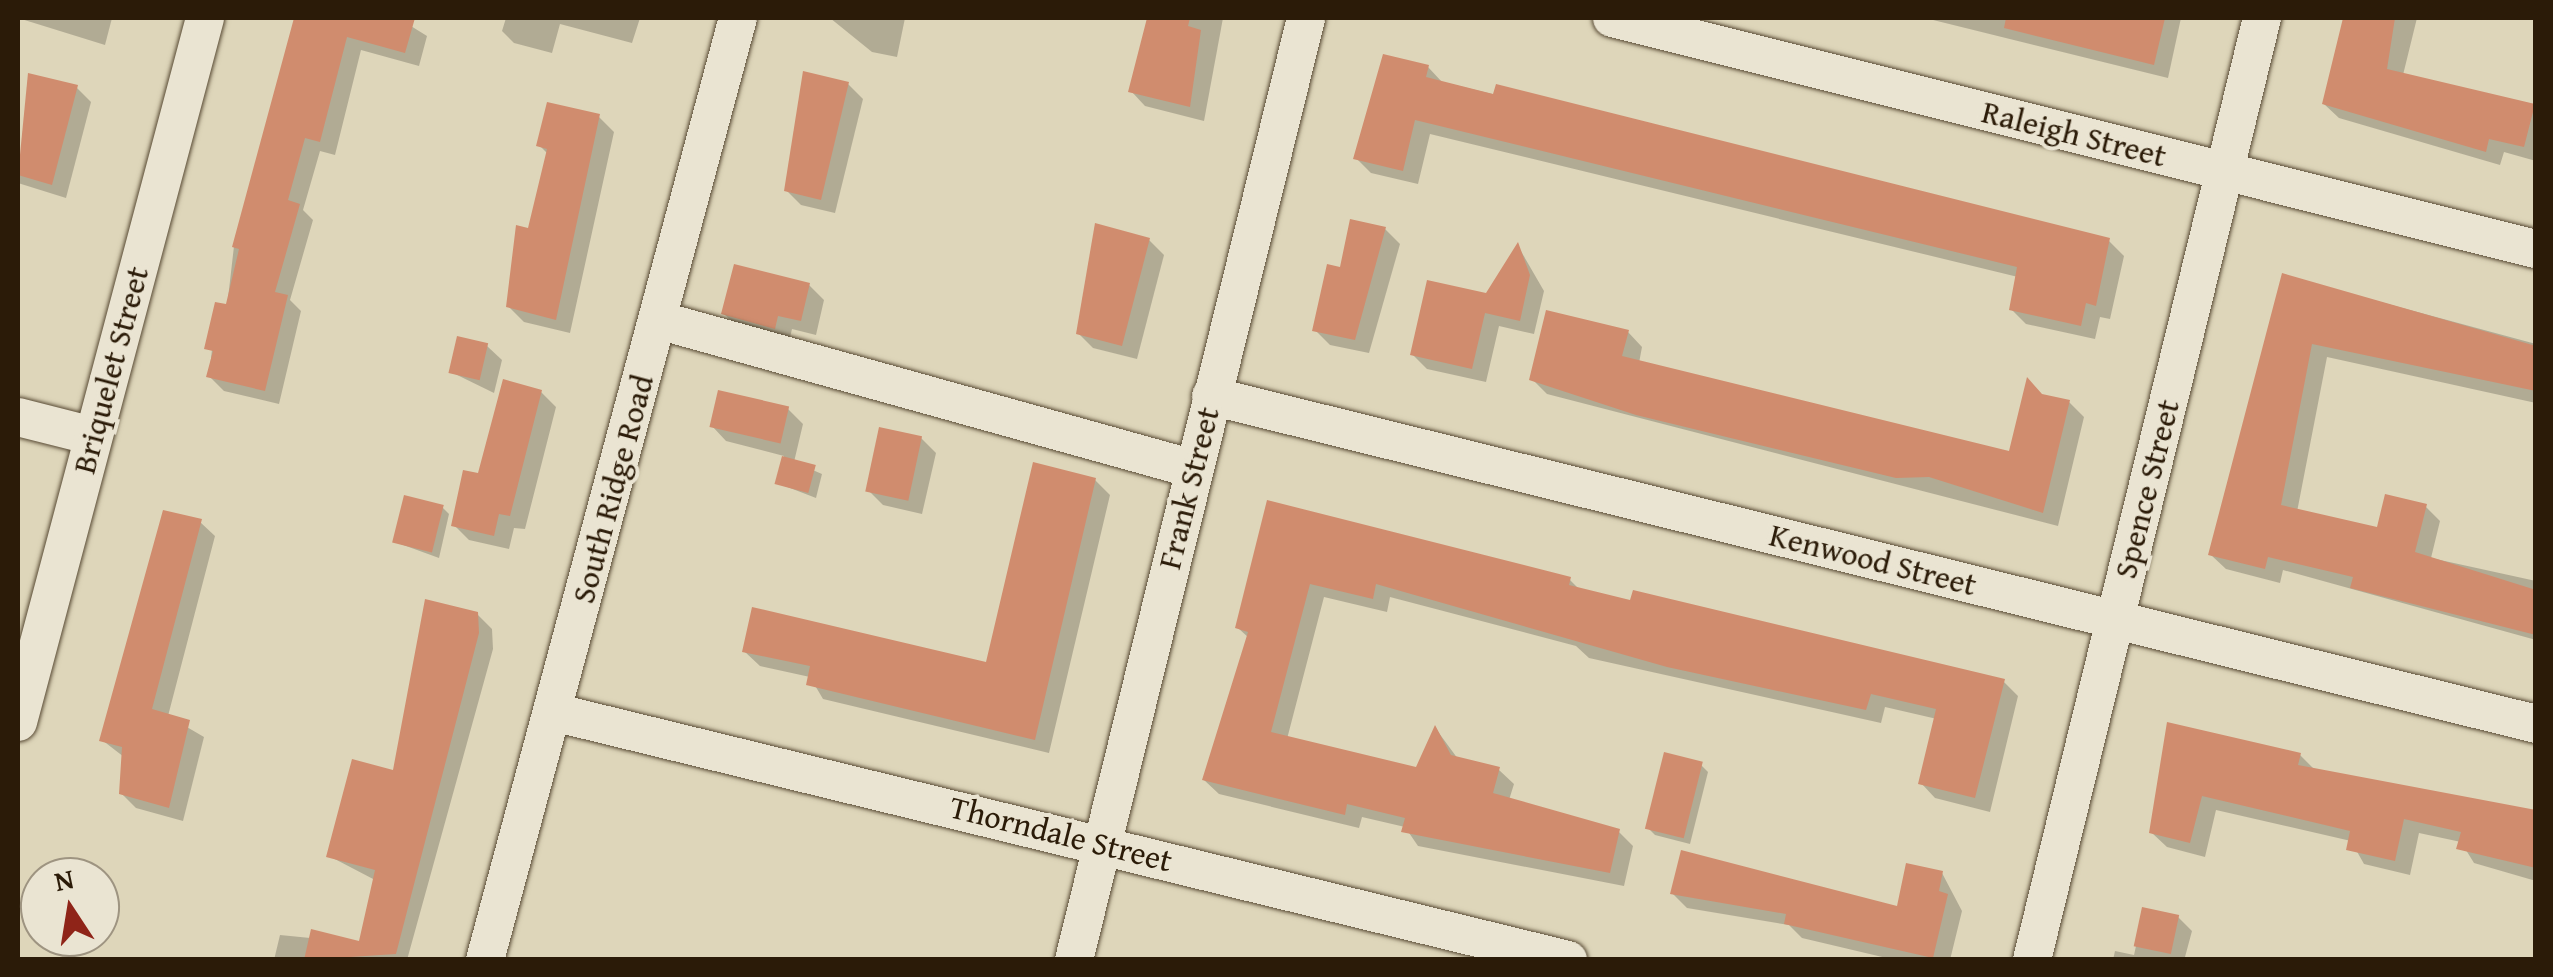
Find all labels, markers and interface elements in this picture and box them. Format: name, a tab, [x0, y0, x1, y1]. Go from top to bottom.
street label: Raleigh Street	[1978, 93, 2170, 175]
street label: Briquelet Street	[65, 262, 157, 478]
street label: South Ridge Road	[564, 371, 662, 607]
street label: Spence Street	[2106, 396, 2188, 582]
street label: Frank Street	[1150, 403, 1228, 573]
street label: Kenwood Street	[1766, 516, 1980, 604]
street label: Thorndale Street	[946, 788, 1176, 880]
north arrow	[20, 857, 120, 957]
text: N	[51, 857, 77, 901]

